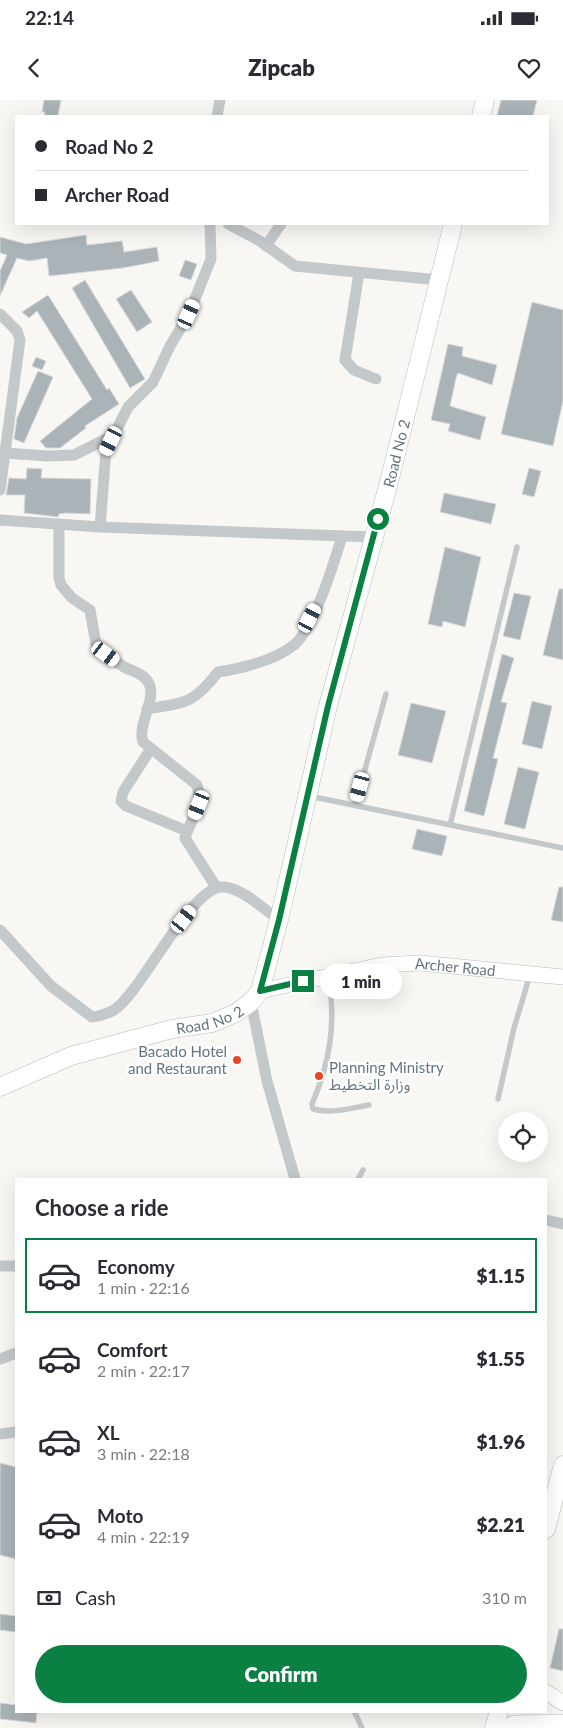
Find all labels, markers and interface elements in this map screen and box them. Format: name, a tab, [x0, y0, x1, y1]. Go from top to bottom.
text: 22:14	[25, 6, 74, 29]
icon: back	[20, 54, 48, 82]
text: Zipcab	[248, 54, 315, 81]
icon: heart	[515, 54, 543, 82]
text: Road No 2	[65, 135, 153, 158]
text: Archer Road	[65, 183, 169, 206]
car	[176, 297, 201, 331]
street label: Road No 2	[379, 417, 413, 489]
car	[97, 424, 124, 458]
route start	[367, 508, 389, 530]
car	[296, 601, 323, 635]
car	[89, 639, 122, 669]
car	[348, 771, 371, 803]
car	[186, 788, 211, 822]
car	[168, 903, 199, 935]
street label: Archer Road	[414, 954, 496, 979]
callout: 1 min	[320, 964, 403, 998]
route end	[292, 970, 314, 992]
text: 1 min	[341, 972, 381, 991]
street label: Road No 2	[175, 1001, 247, 1037]
place label: Bacado Hotel and Restaurant	[128, 1042, 228, 1077]
marker: Bacado Hotel and Restaurant	[231, 1054, 243, 1066]
place label: Planning Ministry وزارة التخطيط	[329, 1058, 444, 1094]
marker: Planning Ministry وزارة التخطيط	[313, 1070, 325, 1082]
map controls	[498, 1112, 548, 1162]
button: locate	[498, 1112, 548, 1162]
text: Choose a ride	[35, 1194, 169, 1221]
icon: car	[37, 1253, 82, 1298]
text: Economy	[97, 1255, 175, 1278]
text: $1.15	[476, 1264, 525, 1287]
text: 1 min · 22:16	[97, 1278, 190, 1297]
icon: car	[37, 1336, 82, 1381]
text: Comfort	[97, 1338, 168, 1361]
text: $1.55	[476, 1347, 525, 1370]
text: 2 min · 22:17	[97, 1361, 190, 1380]
icon: car	[37, 1419, 82, 1464]
text: XL	[97, 1421, 120, 1444]
text: $1.96	[476, 1430, 525, 1453]
text: 3 min · 22:18	[97, 1444, 190, 1463]
icon: car	[37, 1502, 82, 1547]
text: Moto	[97, 1504, 143, 1527]
text: $2.21	[476, 1513, 525, 1536]
text: 4 min · 22:19	[97, 1527, 190, 1546]
icon: cash	[35, 1584, 63, 1612]
text: Cash	[75, 1586, 116, 1609]
text: 310 m	[482, 1588, 527, 1607]
button: Confirm	[35, 1645, 527, 1703]

